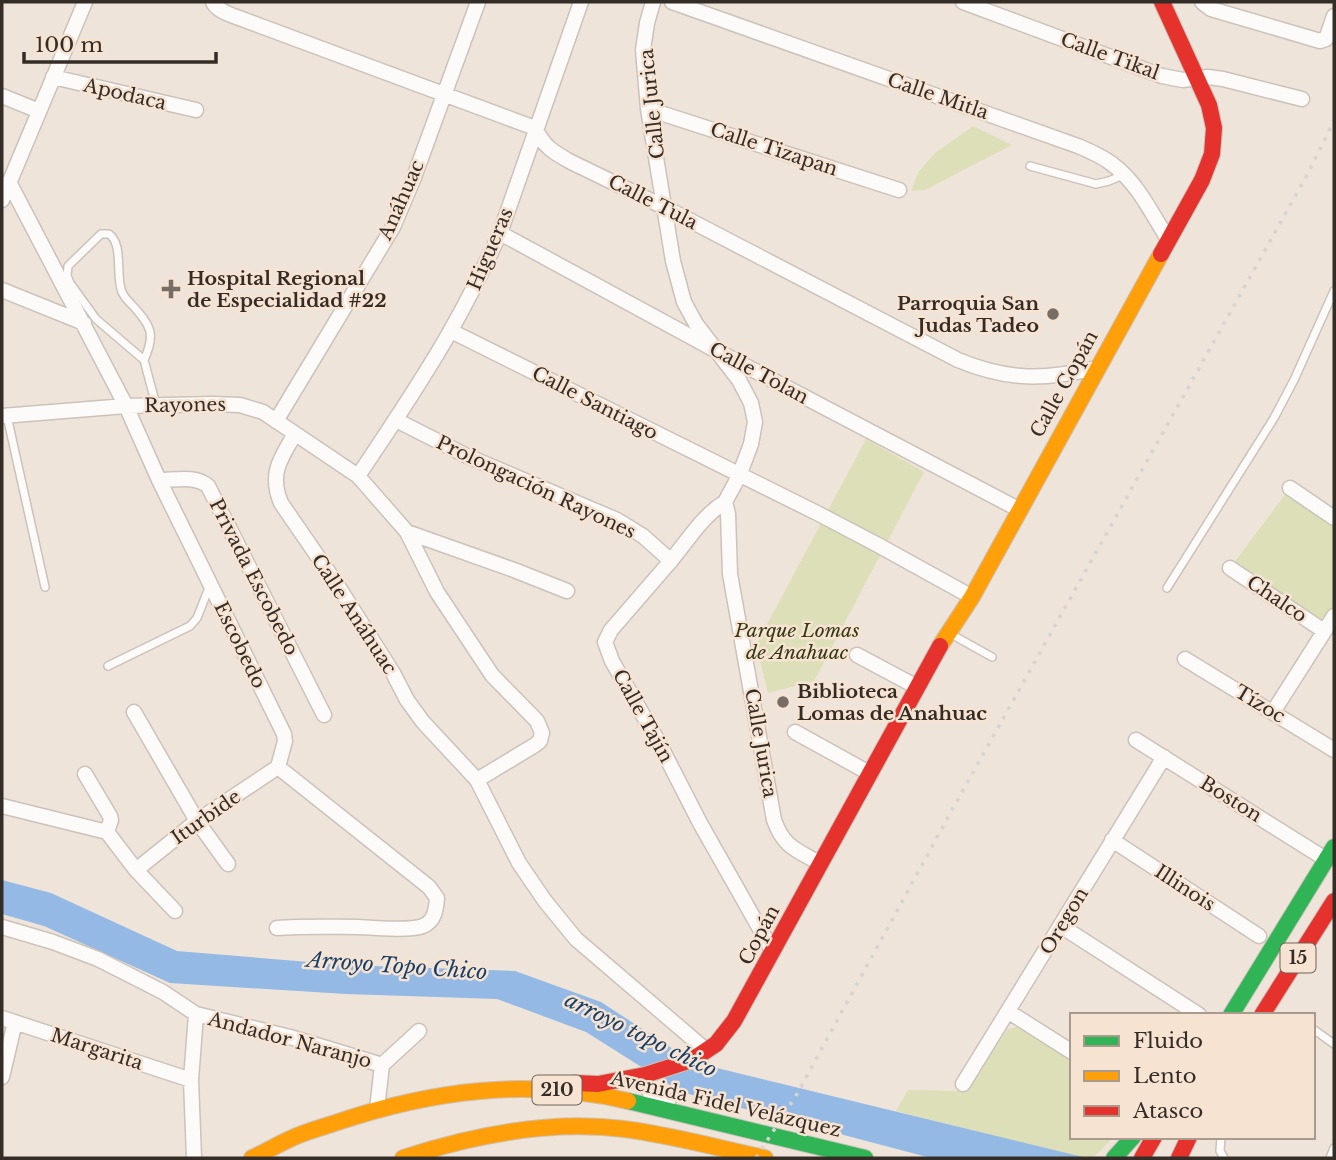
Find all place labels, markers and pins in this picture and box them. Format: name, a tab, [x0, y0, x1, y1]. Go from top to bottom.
place label: Hospital Regional de Especialidad #22	[187, 267, 387, 312]
marker: Hospital Regional de Especialidad #22	[161, 279, 181, 299]
place label: Parroquia San Judas Tadeo	[897, 292, 1039, 337]
marker: Parroquia San Judas Tadeo	[1045, 306, 1061, 322]
place label: Biblioteca Lomas de Anahuac	[797, 680, 987, 725]
marker: Biblioteca Lomas de Anahuac	[775, 694, 791, 710]

